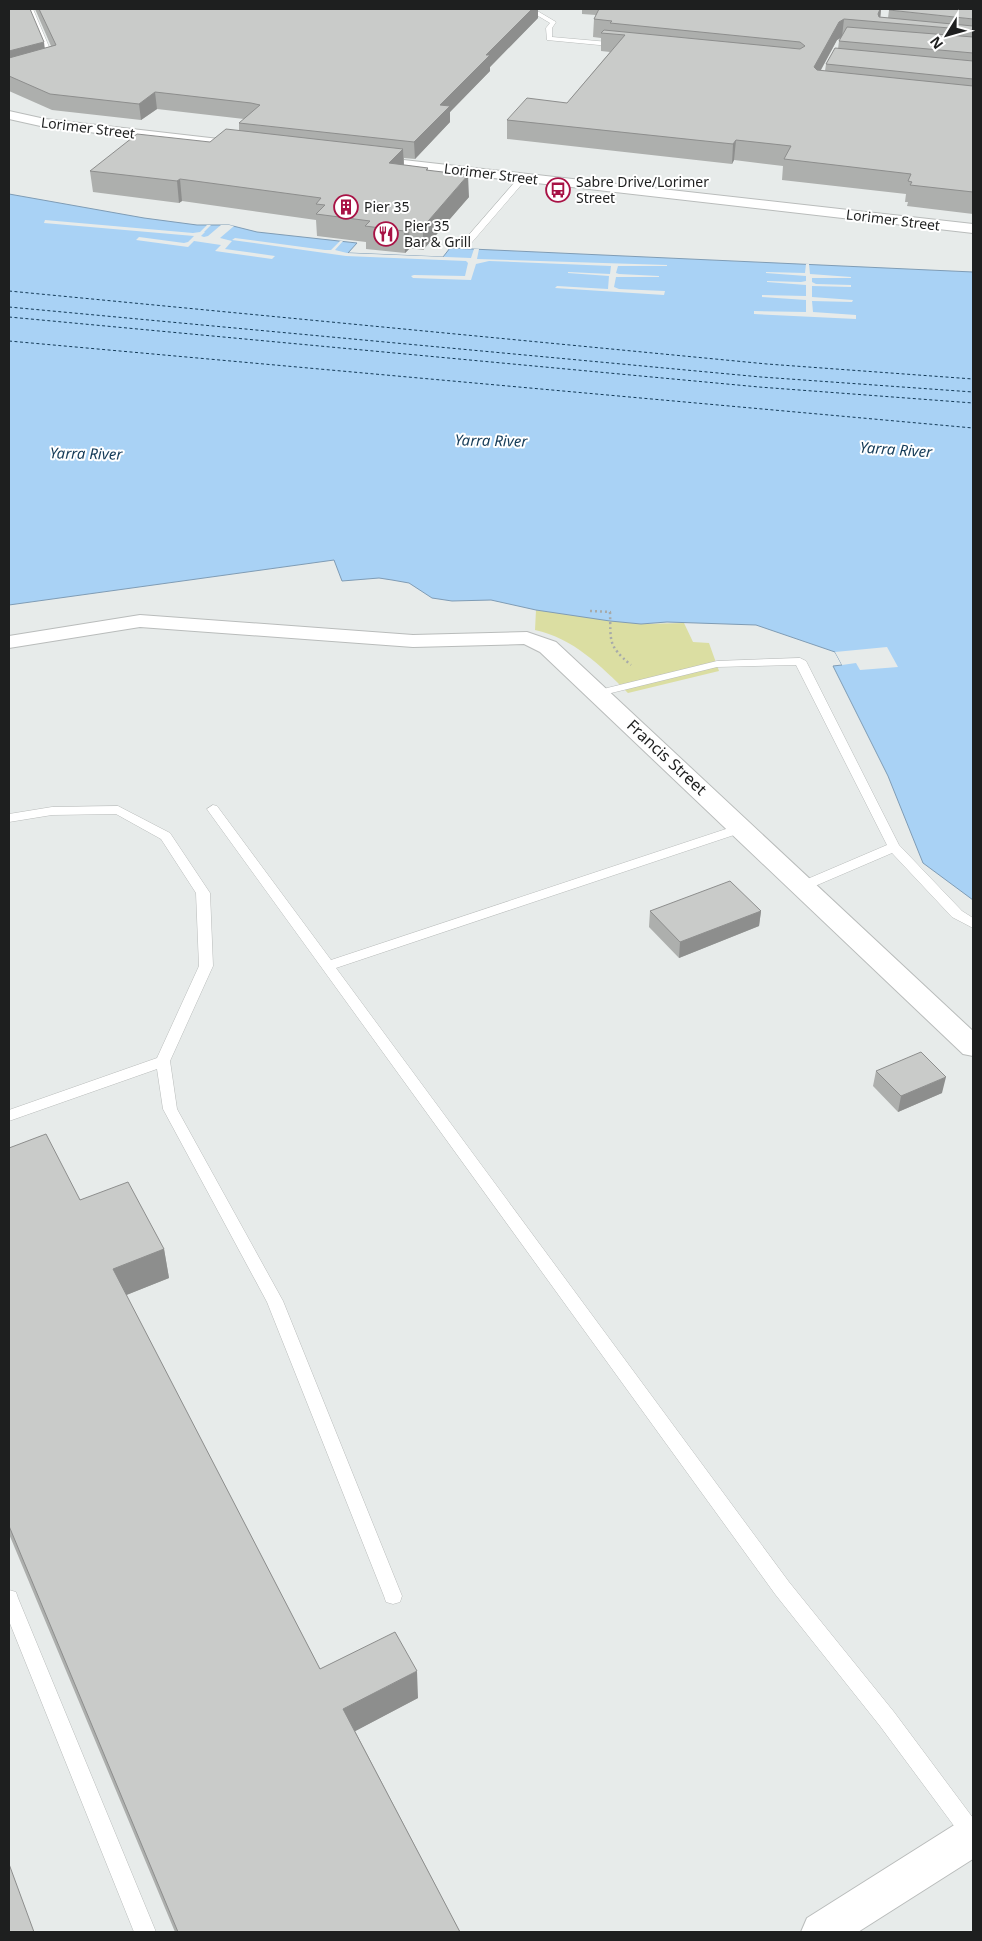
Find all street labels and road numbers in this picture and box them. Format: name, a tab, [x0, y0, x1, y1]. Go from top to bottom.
street label: Lorimer Street	[40, 112, 136, 143]
street label: Lorimer Street	[443, 158, 539, 189]
street label: Lorimer Street	[845, 204, 941, 235]
street label: Francis Street	[622, 714, 712, 800]

